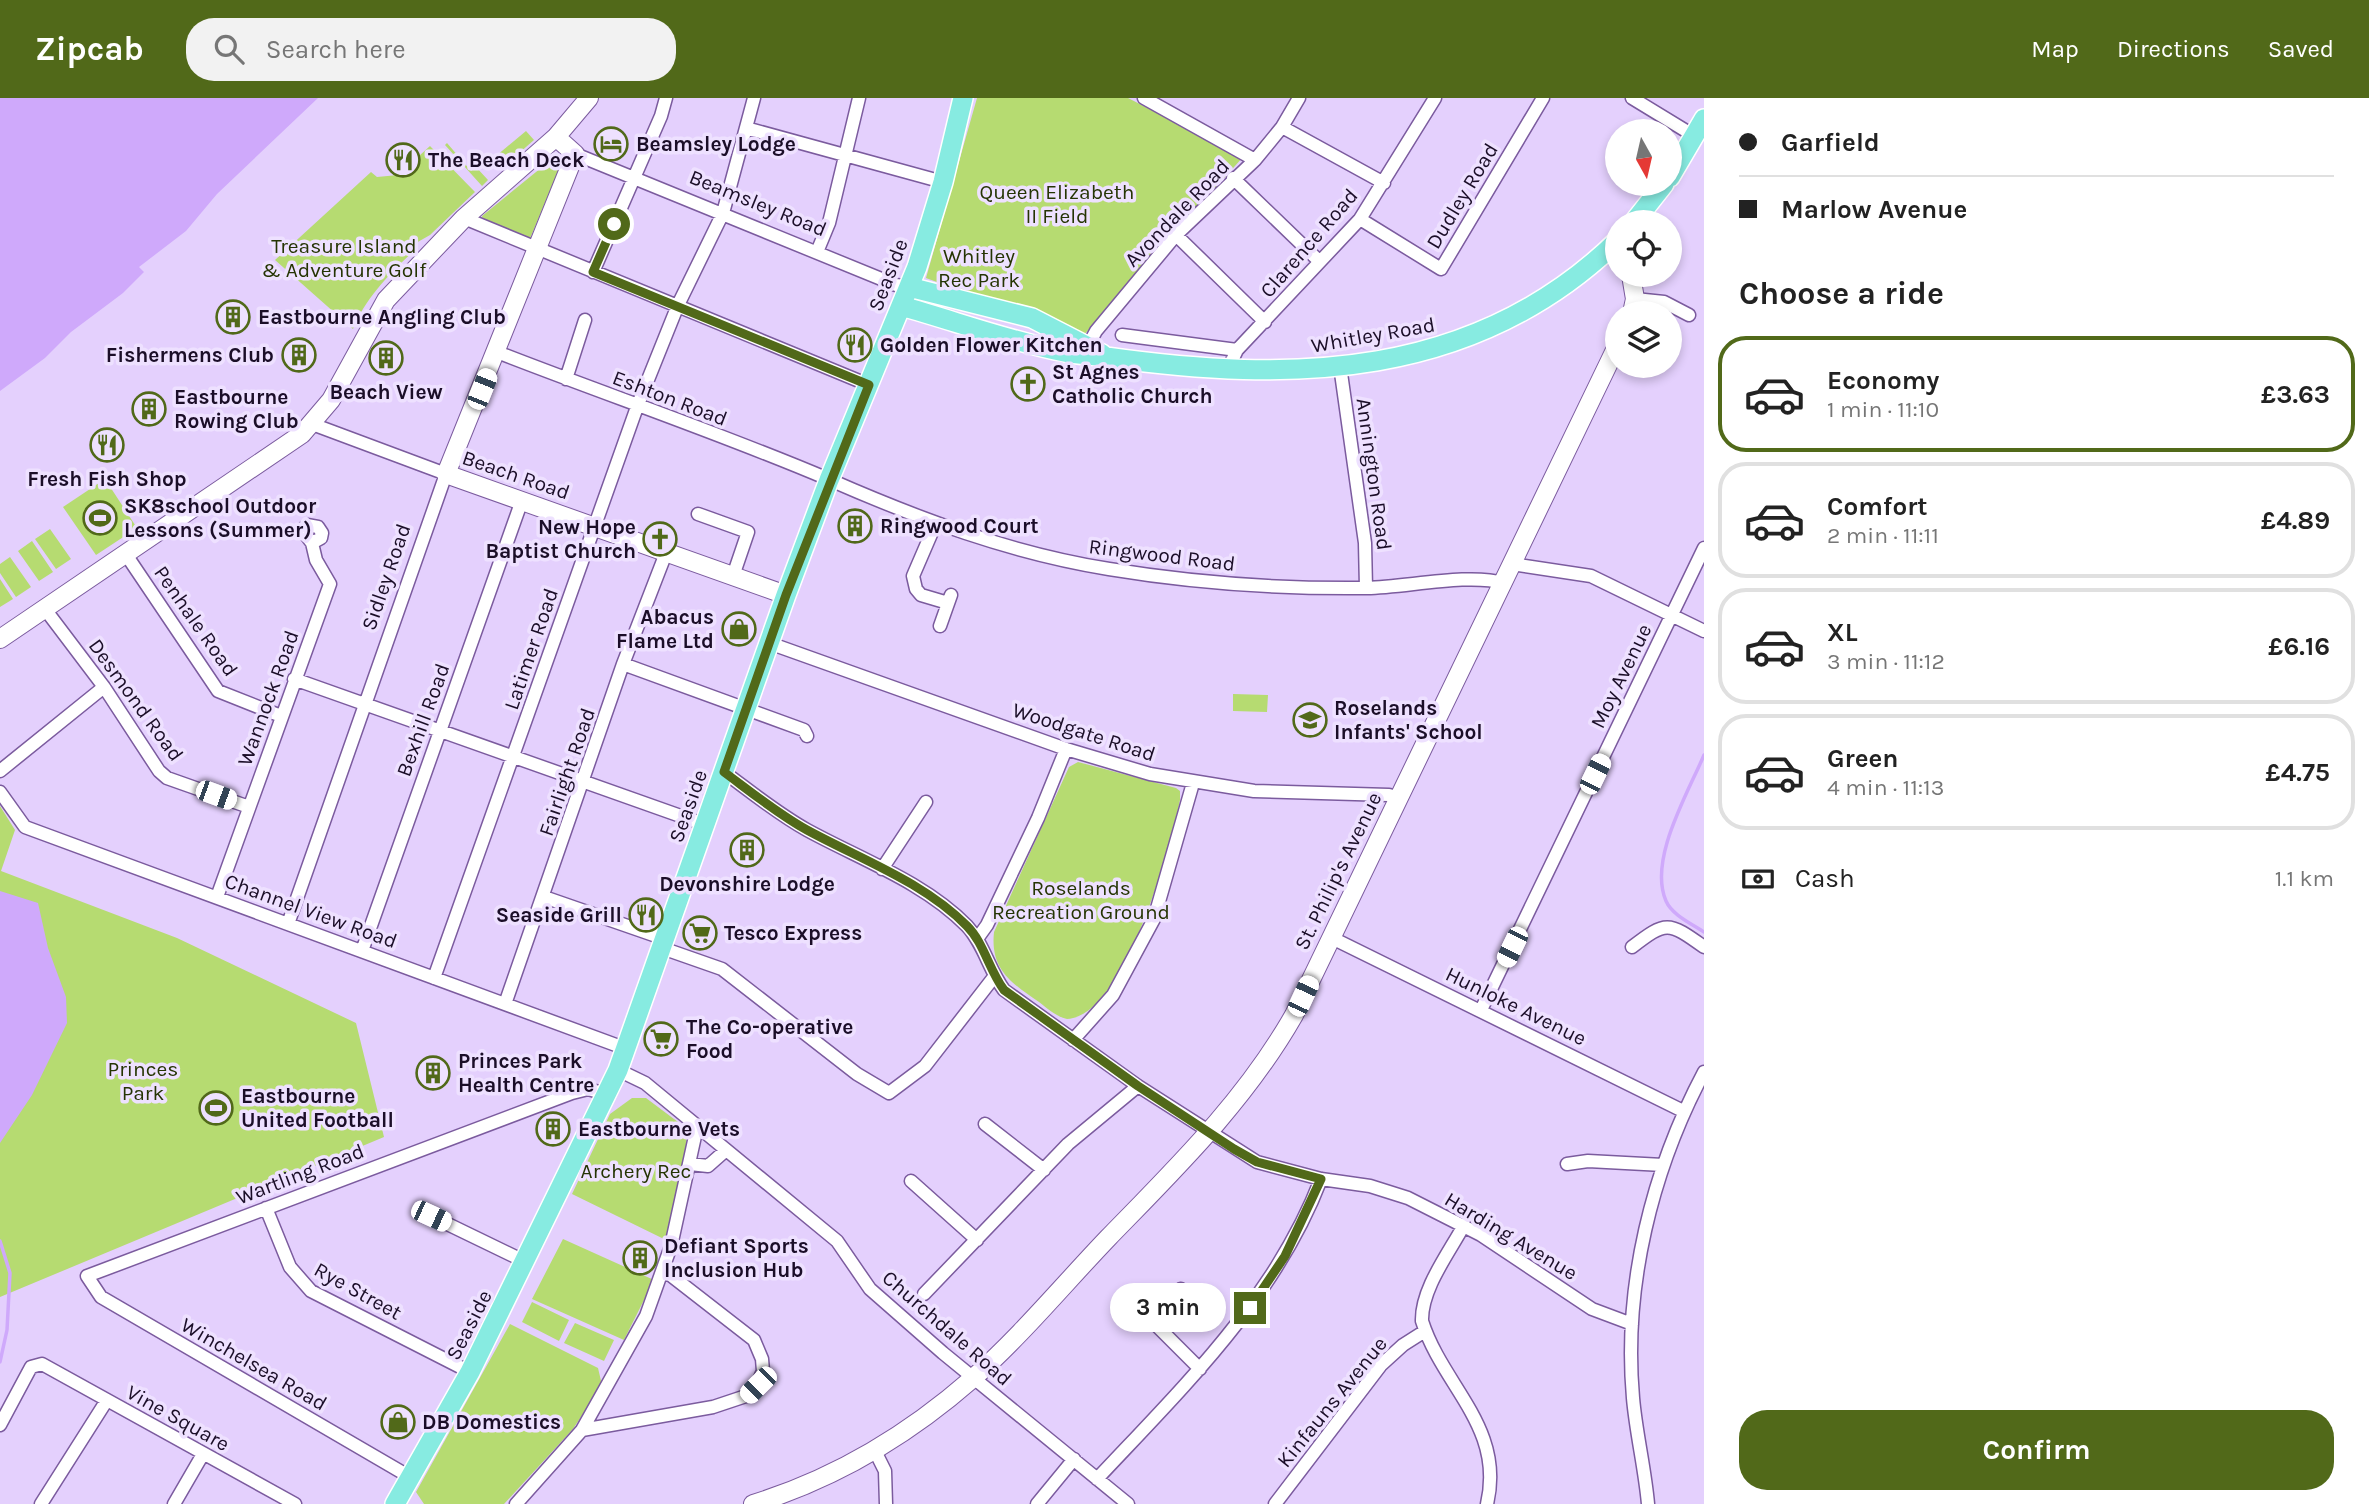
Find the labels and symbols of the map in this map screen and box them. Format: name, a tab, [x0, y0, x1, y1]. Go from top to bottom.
north arrow	[1605, 119, 1682, 196]
hotel icon: Beamsley Lodge	[592, 125, 630, 163]
place label: Beamsley Lodge	[636, 132, 796, 156]
street label: Dudley Road	[1421, 139, 1503, 253]
restaurant icon: The Beach Deck	[384, 141, 422, 179]
place label: The Beach Deck	[428, 148, 585, 172]
street label: Avondale Road	[1120, 154, 1234, 272]
street label: Beamsley Road	[686, 165, 830, 241]
park label: Queen Elizabeth II Field	[980, 180, 1134, 228]
street label: Clarence Road	[1255, 184, 1363, 302]
route start	[598, 208, 630, 240]
park label: Treasure Island & Adventure Golf	[262, 234, 427, 282]
street label: Seaside	[863, 235, 913, 315]
park label: Whitley Rec Park	[938, 244, 1020, 292]
building icon: Eastbourne Angling Club	[214, 298, 252, 336]
place label: Eastbourne Angling Club	[258, 305, 506, 329]
street label: Whitley Road	[1309, 312, 1437, 358]
restaurant icon: Golden Flower Kitchen	[836, 326, 874, 364]
place label: Golden Flower Kitchen	[880, 333, 1103, 357]
building icon: Fishermens Club	[280, 336, 318, 374]
building icon: Beach View	[367, 339, 405, 377]
place label: Fishermens Club	[106, 343, 274, 367]
place label: St Agnes Catholic Church	[1052, 360, 1213, 408]
street label: Eshton Road	[609, 365, 731, 431]
church icon: St Agnes Catholic Church	[1009, 365, 1047, 403]
car	[465, 366, 500, 412]
place label: Beach View	[329, 380, 443, 404]
place label: Eastbourne Rowing Club	[174, 385, 299, 433]
building icon: Eastbourne Rowing Club	[130, 390, 168, 428]
street label: Annington Road	[1351, 396, 1397, 552]
restaurant icon: Fresh Fish Shop	[88, 426, 126, 464]
street label: Beach Road	[459, 445, 573, 505]
place label: Fresh Fish Shop	[27, 467, 187, 491]
place label: SK8school Outdoor Lessons (Summer)	[124, 494, 317, 542]
sports icon: SK8school Outdoor Lessons (Summer)	[81, 499, 119, 537]
building icon: Ringwood Court	[836, 507, 874, 545]
place label: Ringwood Court	[880, 514, 1039, 538]
place label: New Hope Baptist Church	[485, 515, 636, 563]
church icon: New Hope Baptist Church	[641, 520, 679, 558]
street label: Sidley Road	[357, 521, 415, 633]
street label: Ringwood Road	[1087, 534, 1237, 576]
street label: Penhale Road	[149, 561, 243, 681]
street label: Latimer Road	[499, 585, 563, 713]
place label: Abacus Flame Ltd	[616, 605, 714, 653]
shop icon: Abacus Flame Ltd	[720, 610, 758, 648]
street label: Moy Avenue	[1585, 620, 1657, 732]
street label: Wannock Road	[232, 627, 304, 769]
street label: Desmond Road	[84, 634, 188, 766]
street label: Bexhill Road	[391, 660, 455, 780]
place label: Roselands Infants' School	[1334, 696, 1483, 744]
street label: Woodgate Road	[1009, 698, 1159, 766]
school or university icon: Roselands Infants' School	[1291, 701, 1329, 739]
street label: Fairlight Road	[534, 705, 600, 839]
car	[1577, 751, 1614, 797]
street label: Seaside	[664, 766, 712, 846]
car	[193, 778, 240, 812]
street label: St. Philip's Avenue	[1289, 788, 1387, 954]
building icon: Devonshire Lodge	[728, 831, 766, 869]
street label: Channel View Road	[222, 869, 400, 953]
place label: Devonshire Lodge	[659, 872, 835, 896]
park label: Roselands Recreation Ground	[992, 876, 1170, 924]
restaurant icon: Seaside Grill	[627, 896, 665, 934]
place label: Seaside Grill	[496, 903, 622, 927]
supermarket icon: Tesco Express	[681, 914, 719, 952]
place label: Tesco Express	[724, 921, 862, 945]
car	[1494, 924, 1531, 970]
street label: Hunloke Avenue	[1442, 962, 1590, 1050]
car	[1285, 973, 1322, 1019]
place label: The Co-operative Food	[686, 1015, 853, 1063]
supermarket icon: The Co-operative Food	[642, 1020, 680, 1058]
place label: Princes Park Health Centre	[458, 1049, 594, 1097]
building icon: Princes Park Health Centre	[414, 1054, 452, 1092]
park label: Princes Park	[108, 1057, 178, 1105]
place label: Eastbourne United Football	[241, 1084, 394, 1132]
sports icon: Eastbourne United Football	[197, 1089, 235, 1127]
building icon: Eastbourne Vets	[534, 1110, 572, 1148]
place label: Eastbourne Vets	[578, 1117, 740, 1141]
street label: Wartling Road	[233, 1139, 367, 1209]
park label: Archery Rec	[581, 1159, 691, 1183]
street label: Harding Avenue	[1440, 1187, 1582, 1285]
car	[408, 1198, 455, 1234]
place label: Defiant Sports Inclusion Hub	[664, 1234, 809, 1282]
building icon: Defiant Sports Inclusion Hub	[621, 1239, 659, 1277]
street label: Rye Street	[310, 1257, 406, 1325]
street label: Churchdale Road	[877, 1265, 1017, 1391]
callout: 3 min	[1110, 1284, 1226, 1332]
street label: Seaside	[441, 1286, 497, 1364]
route end	[1234, 1292, 1266, 1324]
street label: Winchelsea Road	[177, 1312, 331, 1416]
street label: Kinfauns Avenue	[1272, 1332, 1392, 1472]
car	[736, 1363, 781, 1407]
street label: Vine Square	[122, 1380, 234, 1456]
shop icon: DB Domestics	[379, 1403, 417, 1441]
place label: DB Domestics	[422, 1410, 561, 1434]

